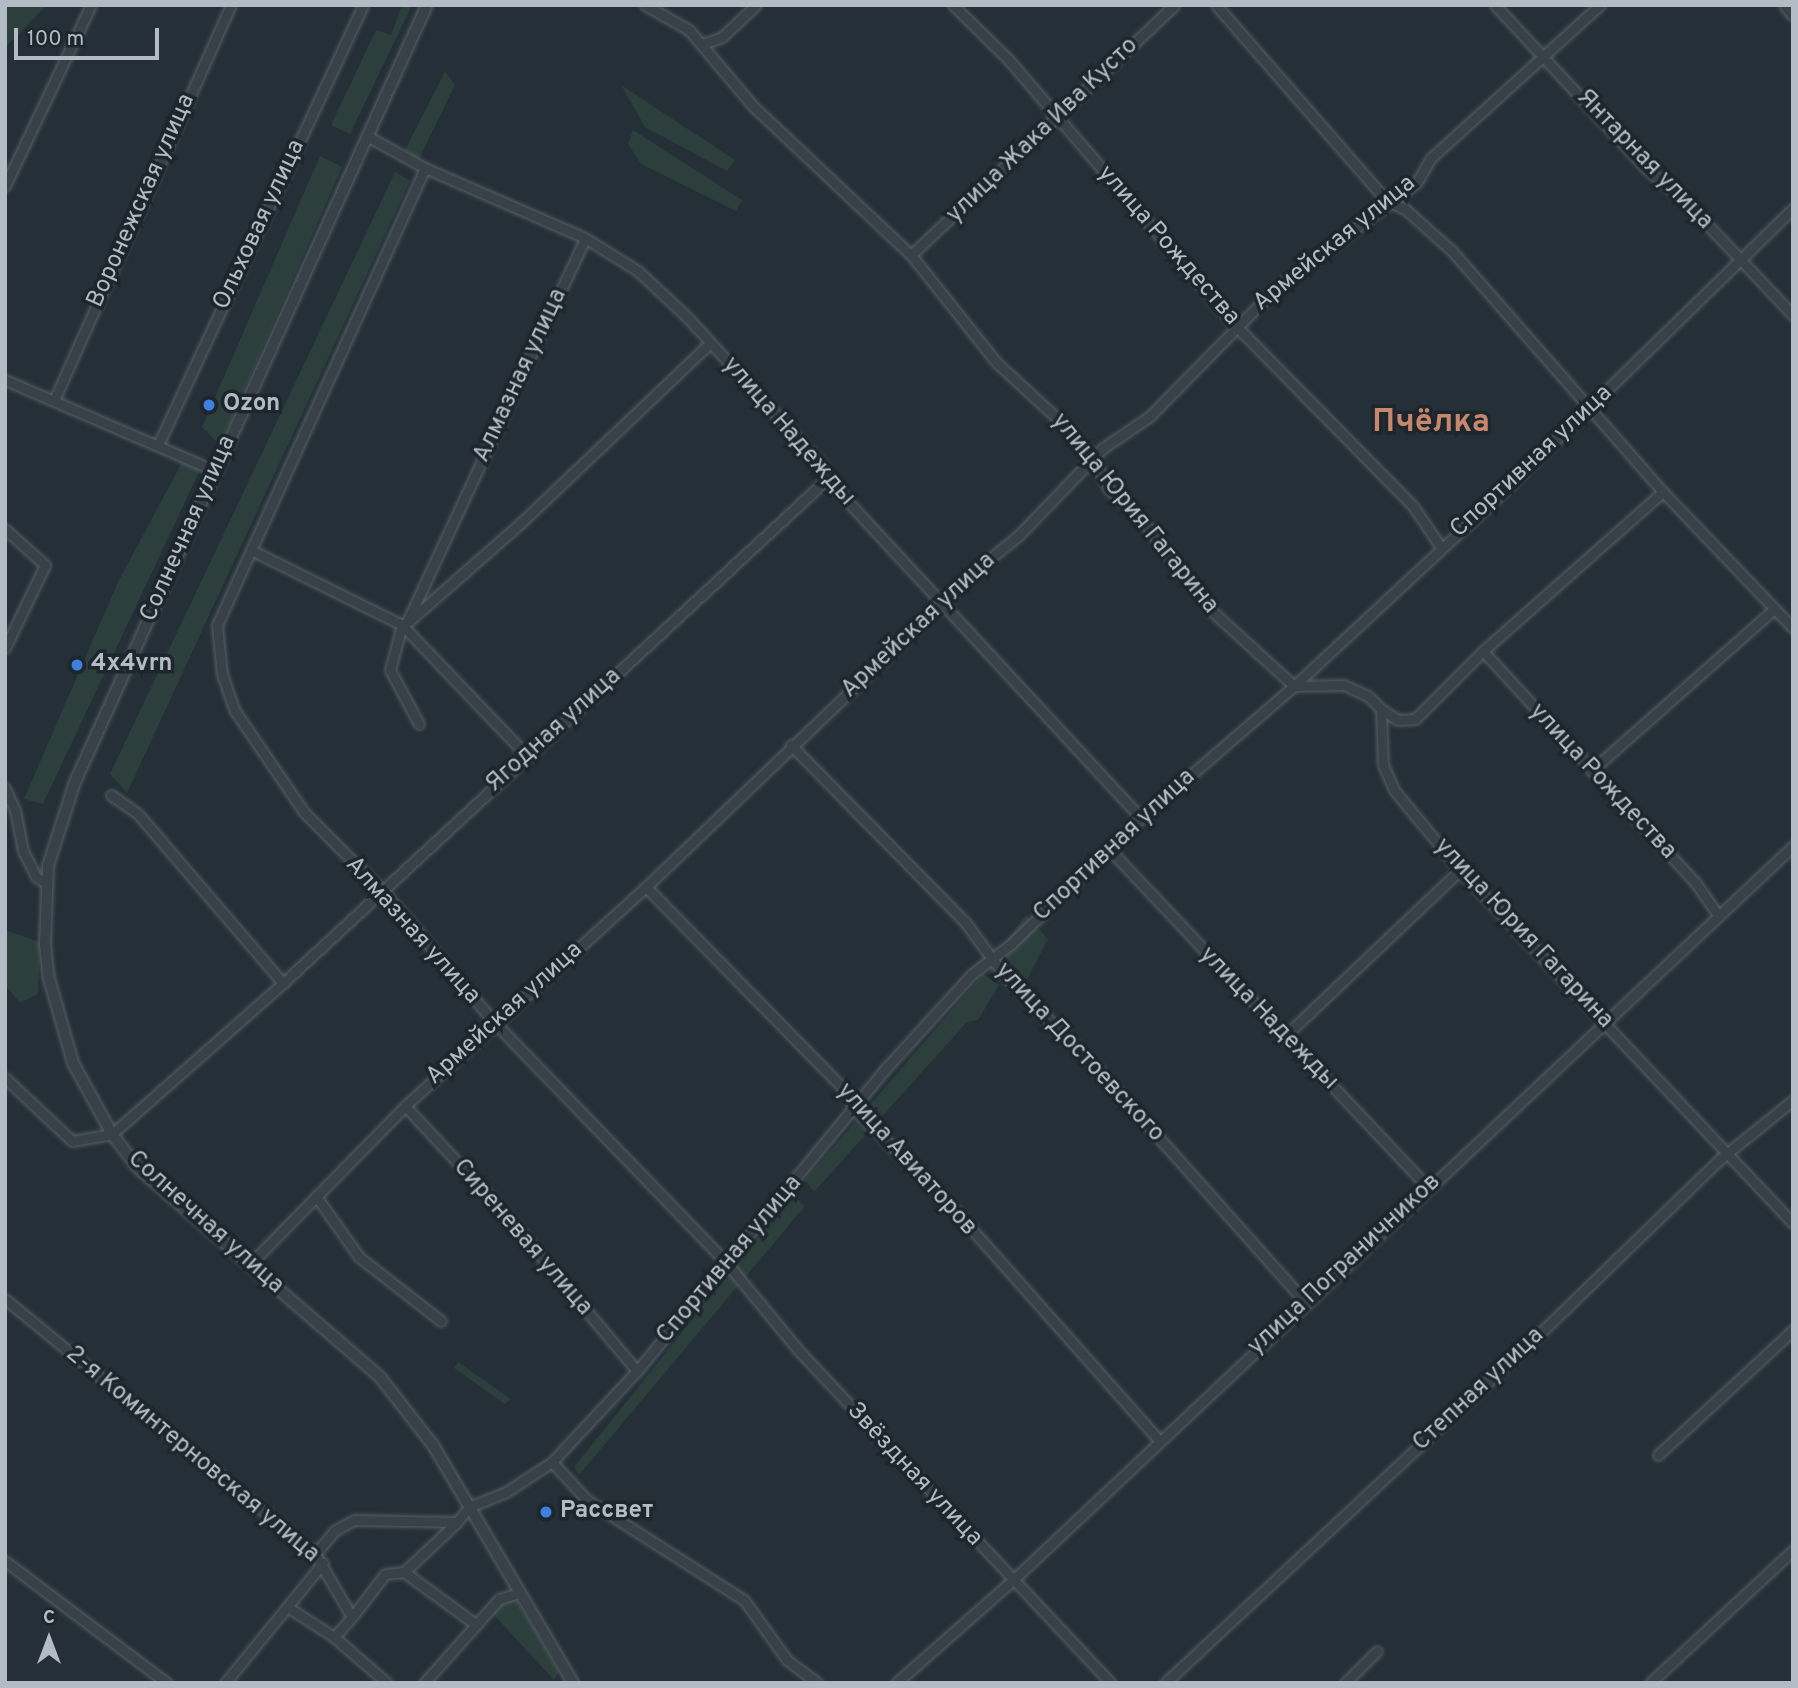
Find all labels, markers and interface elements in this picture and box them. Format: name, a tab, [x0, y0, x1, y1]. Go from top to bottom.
scale bar	[18, 14, 163, 58]
text: 100 m	[27, 26, 84, 53]
street label: улица Жака Ива Кусто	[941, 32, 1145, 230]
street label: Янтарная улица	[1570, 84, 1718, 236]
street label: Воронежская улица	[82, 90, 202, 312]
street label: Ольховая улица	[208, 135, 312, 315]
street label: улица Рождества	[1091, 160, 1245, 332]
street label: Армейская улица	[1248, 170, 1422, 318]
street label: Алмазная улица	[468, 285, 574, 467]
street label: улица Надежды	[716, 352, 860, 512]
street label: Спортивная улица	[1445, 380, 1619, 544]
place label: Ozon	[223, 391, 280, 419]
marker: Ozon	[201, 397, 217, 413]
district label: Пчёлка	[1372, 404, 1490, 442]
street label: улица Юрия Гагарина	[1044, 408, 1224, 620]
street label: Солнечная улица	[135, 432, 243, 626]
street label: Армейская улица	[836, 547, 1002, 705]
place label: 4x4vrn	[91, 651, 173, 679]
marker: 4x4vrn	[69, 657, 85, 673]
street label: Ягодная улица	[480, 663, 628, 799]
street label: улица Рождества	[1522, 698, 1682, 866]
street label: Спортивная улица	[1028, 764, 1202, 928]
street label: улица Юрия Гагарина	[1427, 833, 1619, 1035]
street label: Алмазная улица	[338, 851, 486, 1011]
street label: Армейская улица	[421, 936, 589, 1092]
street label: улица Надежды	[1192, 941, 1344, 1097]
street label: улица Достоевского	[988, 957, 1170, 1149]
street label: улица Авиаторов	[830, 1077, 982, 1243]
street label: Солнечная улица	[121, 1145, 289, 1301]
street label: Сиреневая улица	[446, 1154, 598, 1322]
street label: улица Пограничников	[1243, 1168, 1447, 1362]
street label: Спортивная улица	[651, 1170, 809, 1350]
street label: Степная улица	[1408, 1322, 1550, 1458]
street label: 2-я Коминтерновская улица	[59, 1340, 325, 1570]
street label: Звёздная улица	[840, 1397, 988, 1553]
place label: Рассвет	[560, 1498, 653, 1526]
marker: Рассвет	[538, 1504, 554, 1520]
north arrow	[14, 1604, 84, 1674]
text: С	[43, 1606, 55, 1630]

